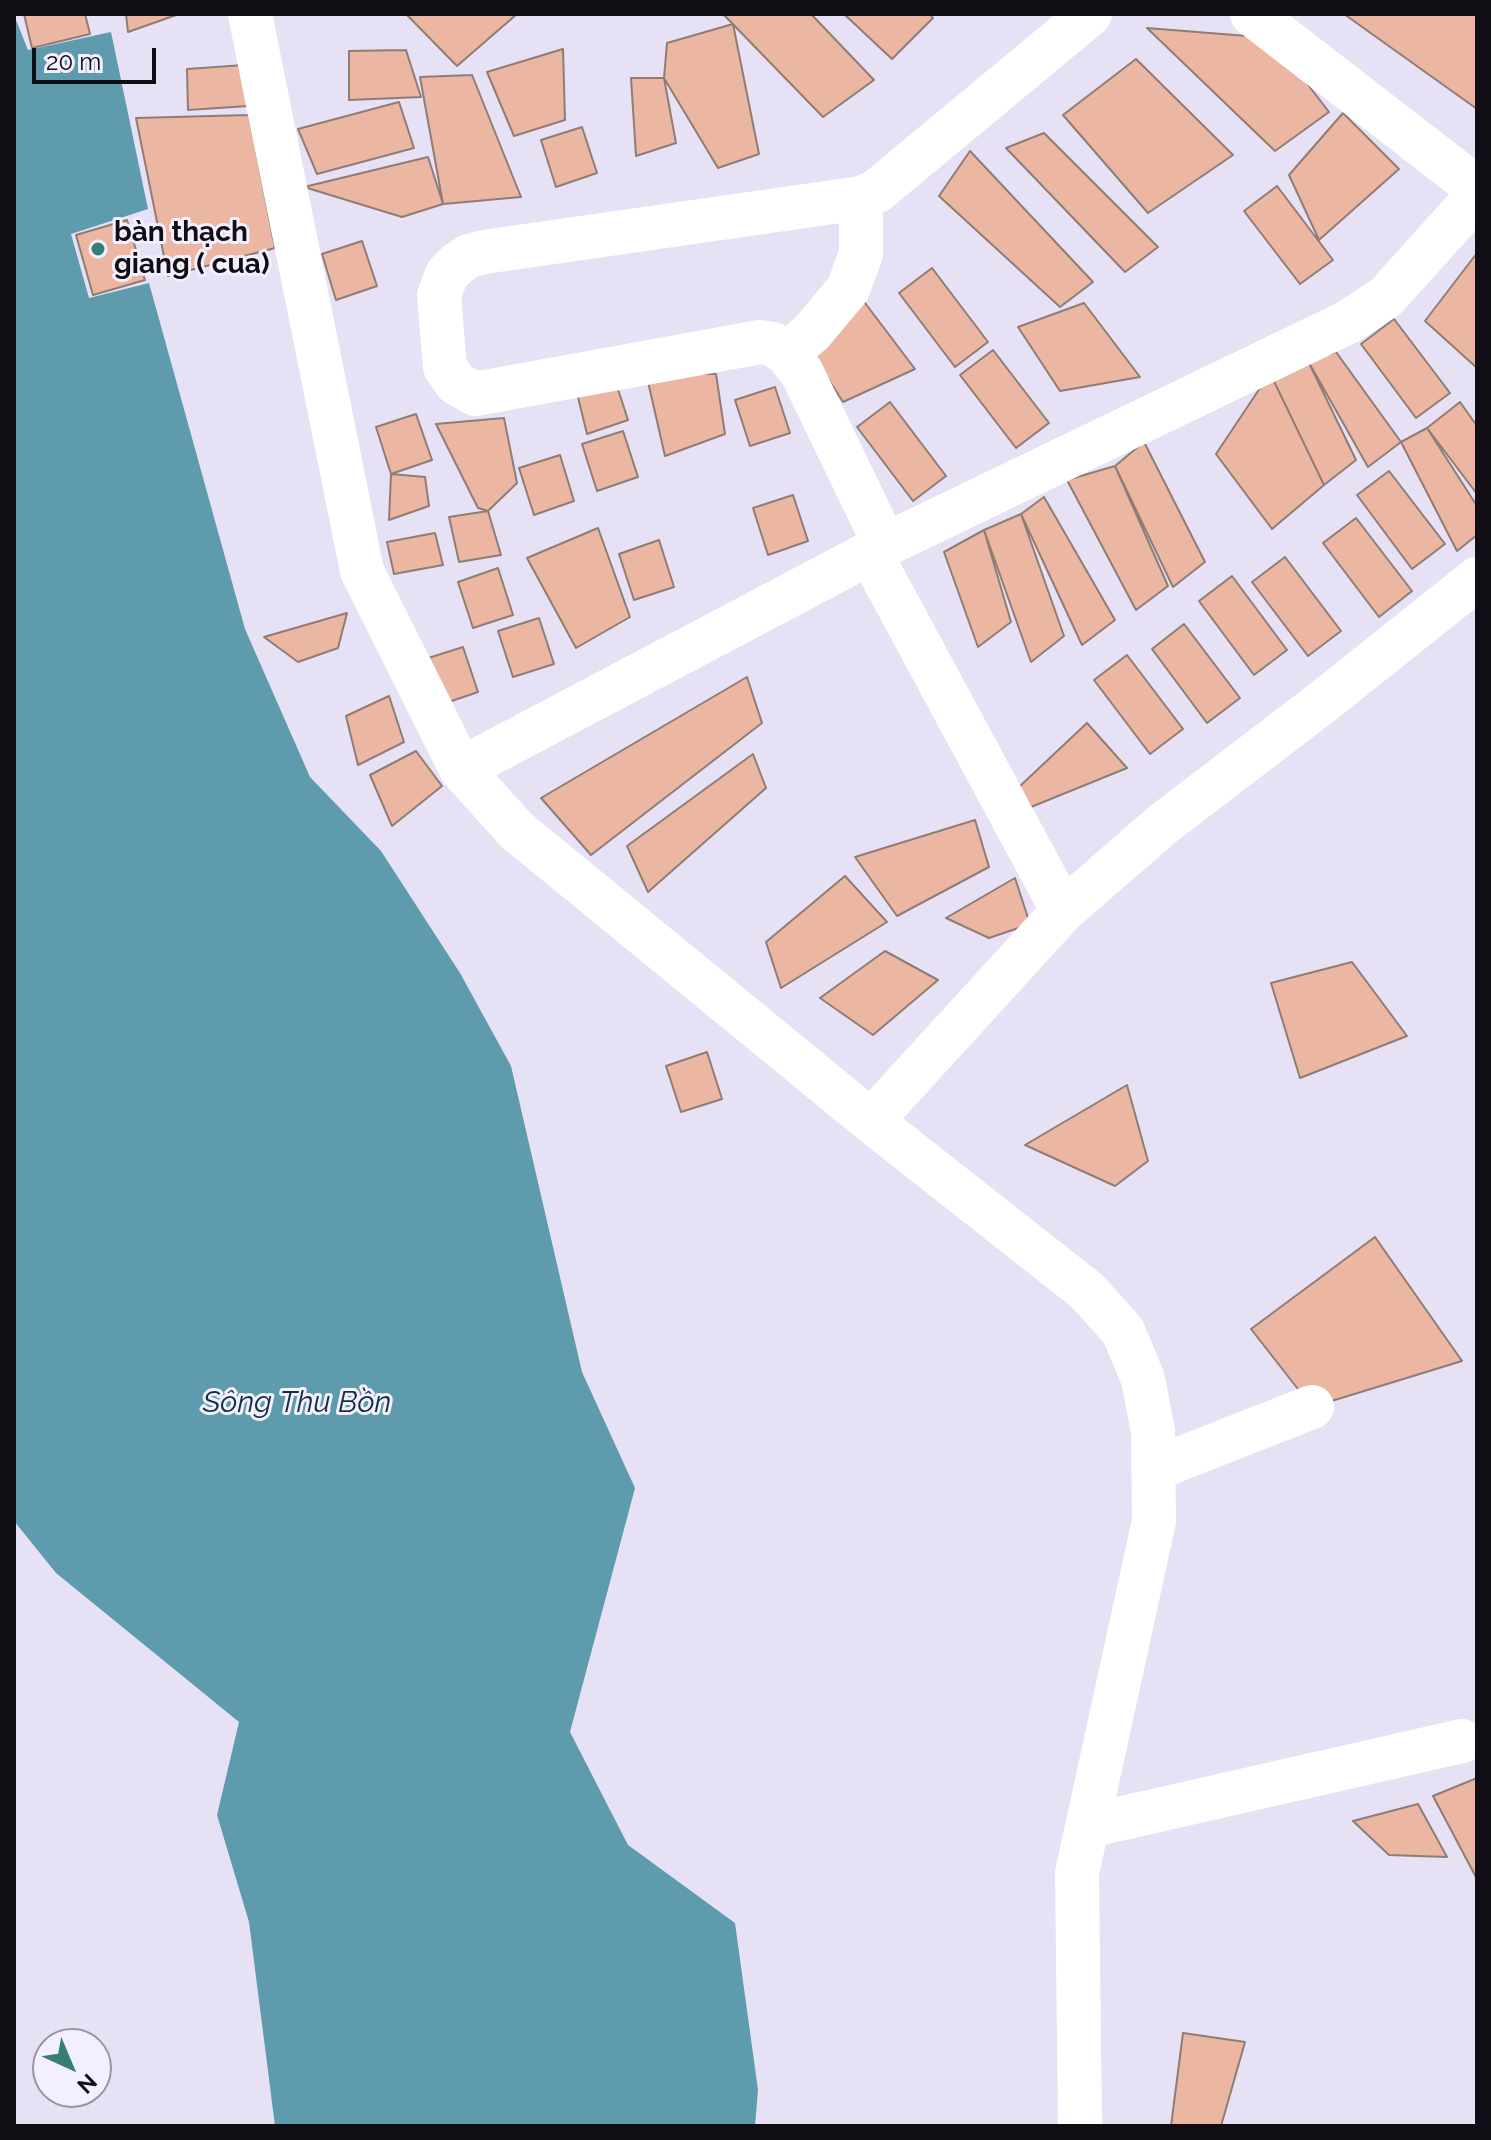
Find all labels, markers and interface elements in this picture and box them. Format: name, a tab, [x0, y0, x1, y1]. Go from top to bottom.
scale bar	[36, 32, 160, 82]
text: 20 m	[46, 47, 101, 76]
place label: bàn thạch giang ( cua)	[114, 216, 270, 282]
marker: bàn thạch giang ( cua)	[89, 240, 107, 258]
water label: Sông Thu Bồn	[203, 1385, 391, 1421]
north arrow	[32, 2028, 112, 2108]
text: N	[72, 2069, 102, 2099]

